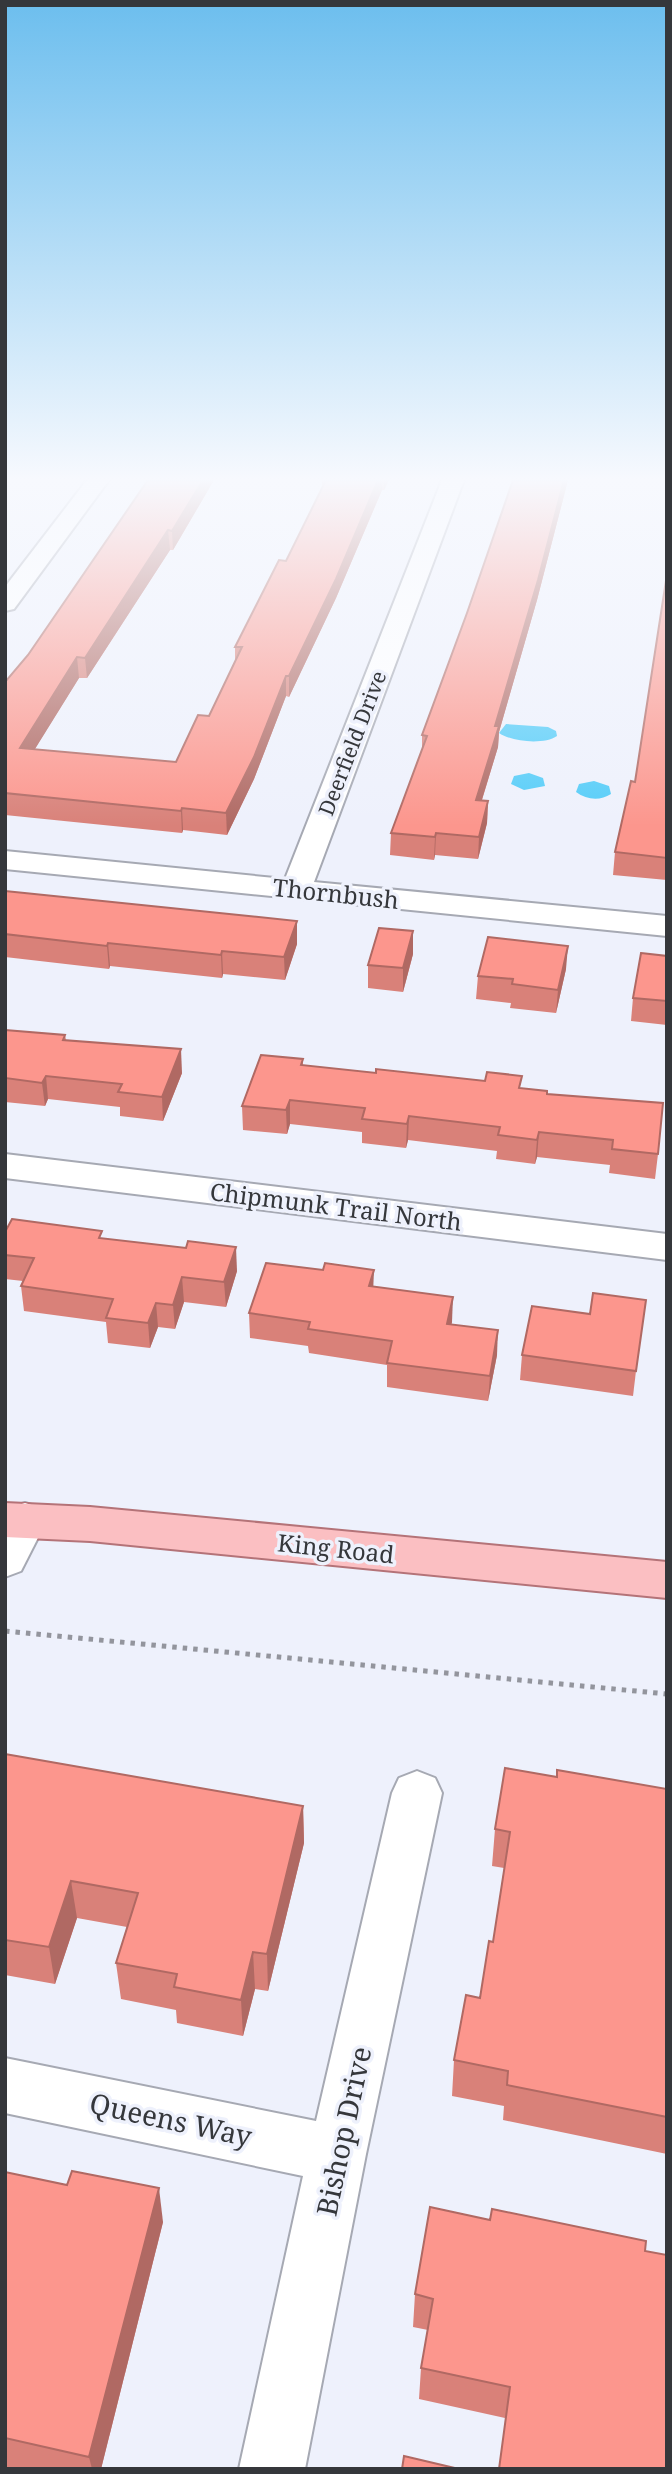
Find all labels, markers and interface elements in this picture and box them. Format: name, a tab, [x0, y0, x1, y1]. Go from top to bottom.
street label: Deerfield Drive	[312, 667, 392, 819]
street label: Thornbush	[271, 870, 401, 916]
street label: Chipmunk Trail North	[208, 1174, 464, 1238]
street label: King Road	[276, 1525, 396, 1571]
street label: Bishop Drive	[307, 2043, 379, 2219]
street label: Queens Way	[86, 2083, 256, 2155]

